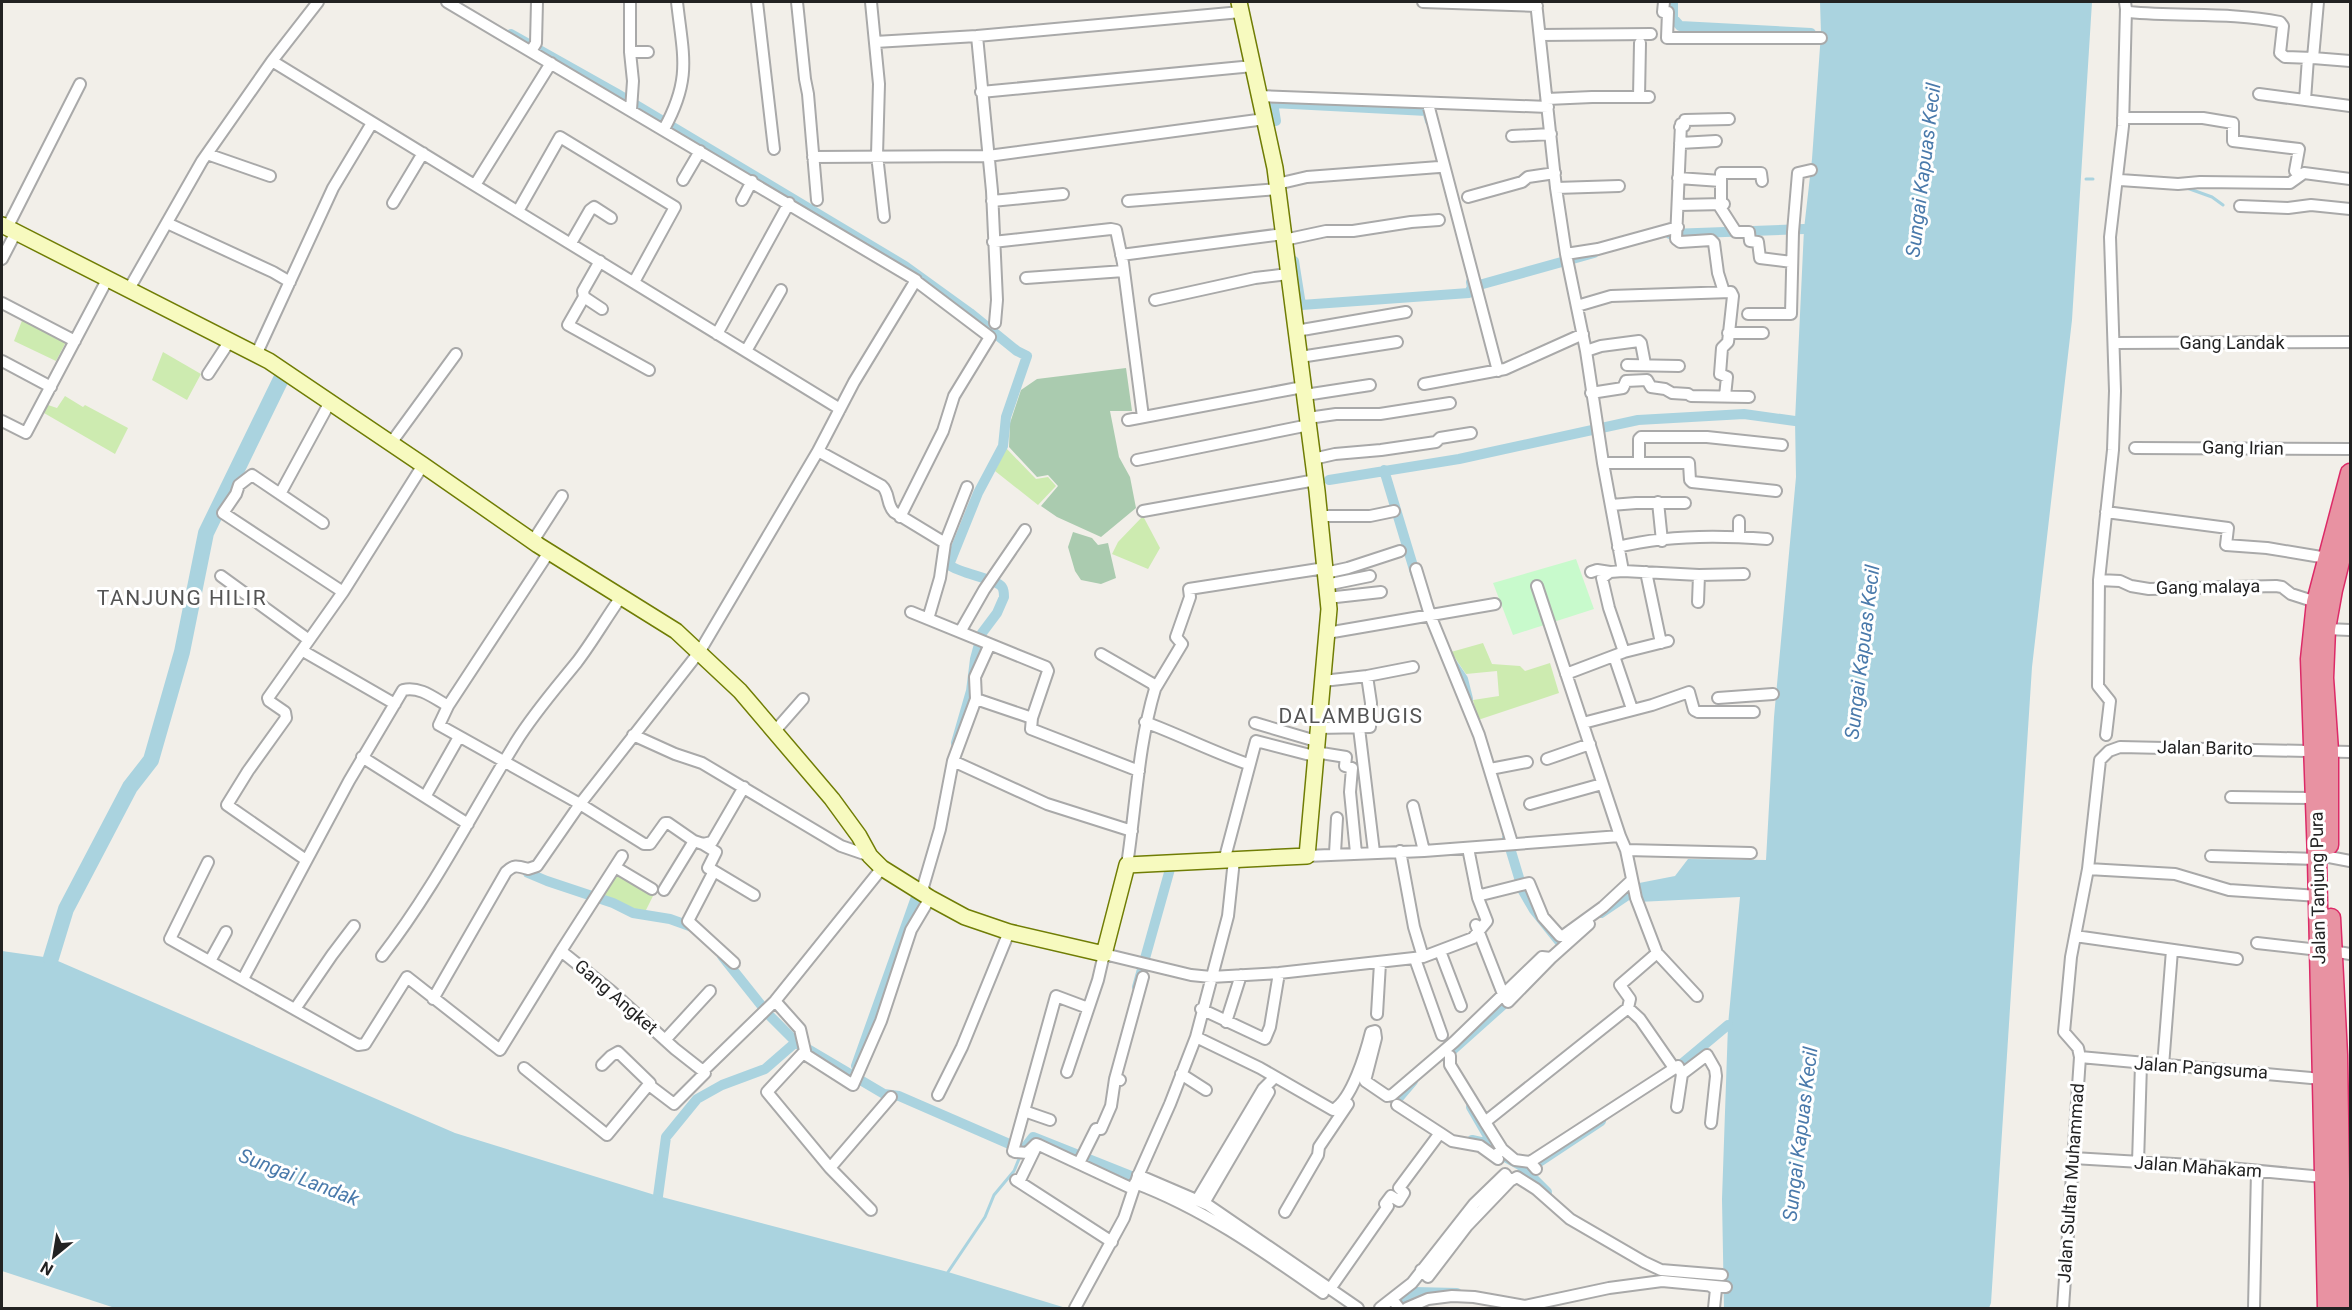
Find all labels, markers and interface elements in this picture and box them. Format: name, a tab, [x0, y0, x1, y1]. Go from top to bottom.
water label: Sungai Kapuas Kecil	[1900, 81, 1946, 259]
street label: Gang Landak	[2179, 332, 2285, 353]
street label: Gang Irian	[2202, 436, 2284, 459]
water label: Sungai Kapuas Kecil	[1839, 563, 1885, 741]
street label: Gang malaya	[2156, 575, 2260, 598]
district label: TANJUNG HILIR	[97, 586, 267, 610]
district label: DALAMBUGIS	[1279, 704, 1424, 728]
street label: Jalan Barito	[2157, 736, 2253, 759]
street label: Jalan Tanjung Pura	[2306, 811, 2329, 965]
street label: Gang Angket	[571, 955, 662, 1038]
water label: Sungai Kapuas Kecil	[1777, 1045, 1823, 1223]
street label: Jalan Pangsuma	[2133, 1052, 2269, 1083]
street label: Jalan Sultan Muhammad	[2053, 1082, 2088, 1284]
water label: Sungai Landak	[235, 1143, 364, 1211]
street label: Jalan Mahakam	[2133, 1152, 2263, 1181]
north arrow	[24, 1226, 84, 1286]
text: N	[37, 1258, 56, 1280]

